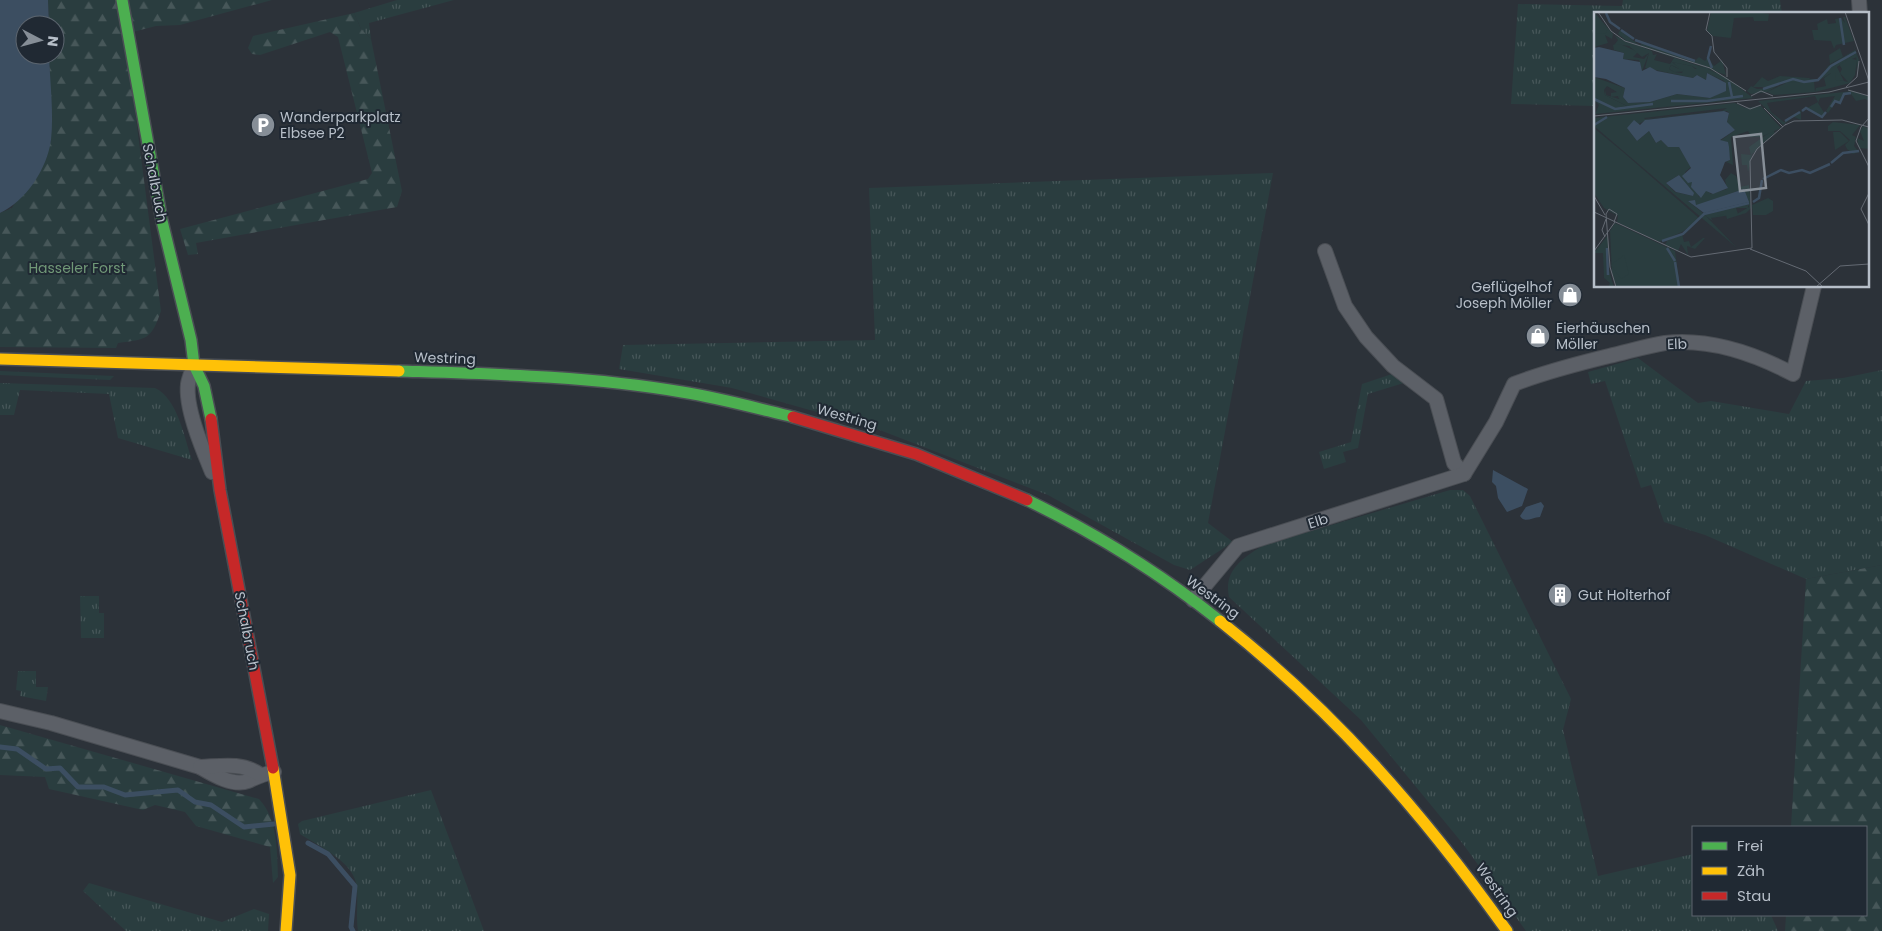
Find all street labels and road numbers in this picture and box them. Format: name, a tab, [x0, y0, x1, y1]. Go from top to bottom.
street label: Schalbruch	[138, 142, 172, 224]
street label: Elb	[1667, 334, 1687, 354]
street label: Westring	[414, 347, 476, 369]
street label: Westring	[815, 399, 879, 435]
street label: Elb	[1305, 508, 1331, 534]
street label: Westring	[1182, 571, 1244, 623]
street label: Schalbruch	[230, 590, 264, 672]
street label: Westring	[1471, 859, 1523, 921]

